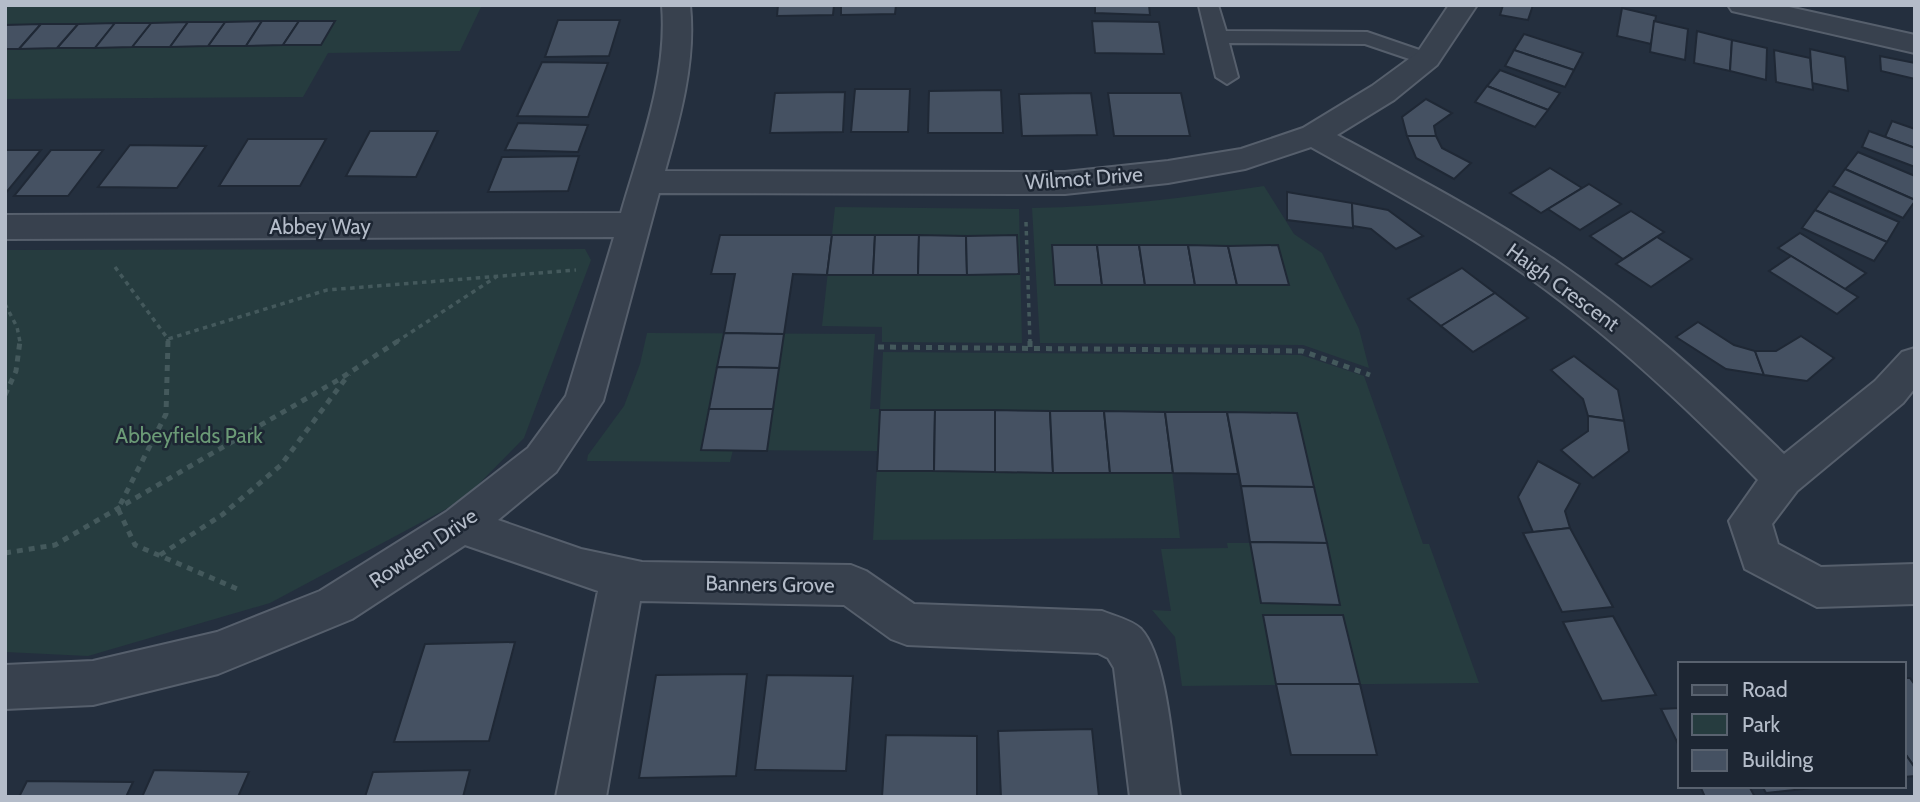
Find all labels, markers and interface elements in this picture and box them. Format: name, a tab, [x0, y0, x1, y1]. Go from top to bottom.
street label: Wilmot Drive	[1024, 161, 1144, 195]
street label: Abbey Way	[269, 214, 371, 239]
street label: Haigh Crescent	[1502, 238, 1624, 336]
park label: Abbeyfields Park	[115, 423, 263, 448]
street label: Rowden Drive	[364, 503, 482, 593]
street label: Banners Grove	[705, 570, 835, 598]
legend	[1678, 662, 1906, 788]
text: Road	[1742, 677, 1788, 702]
text: Park	[1742, 712, 1780, 737]
text: Building	[1742, 747, 1814, 772]

